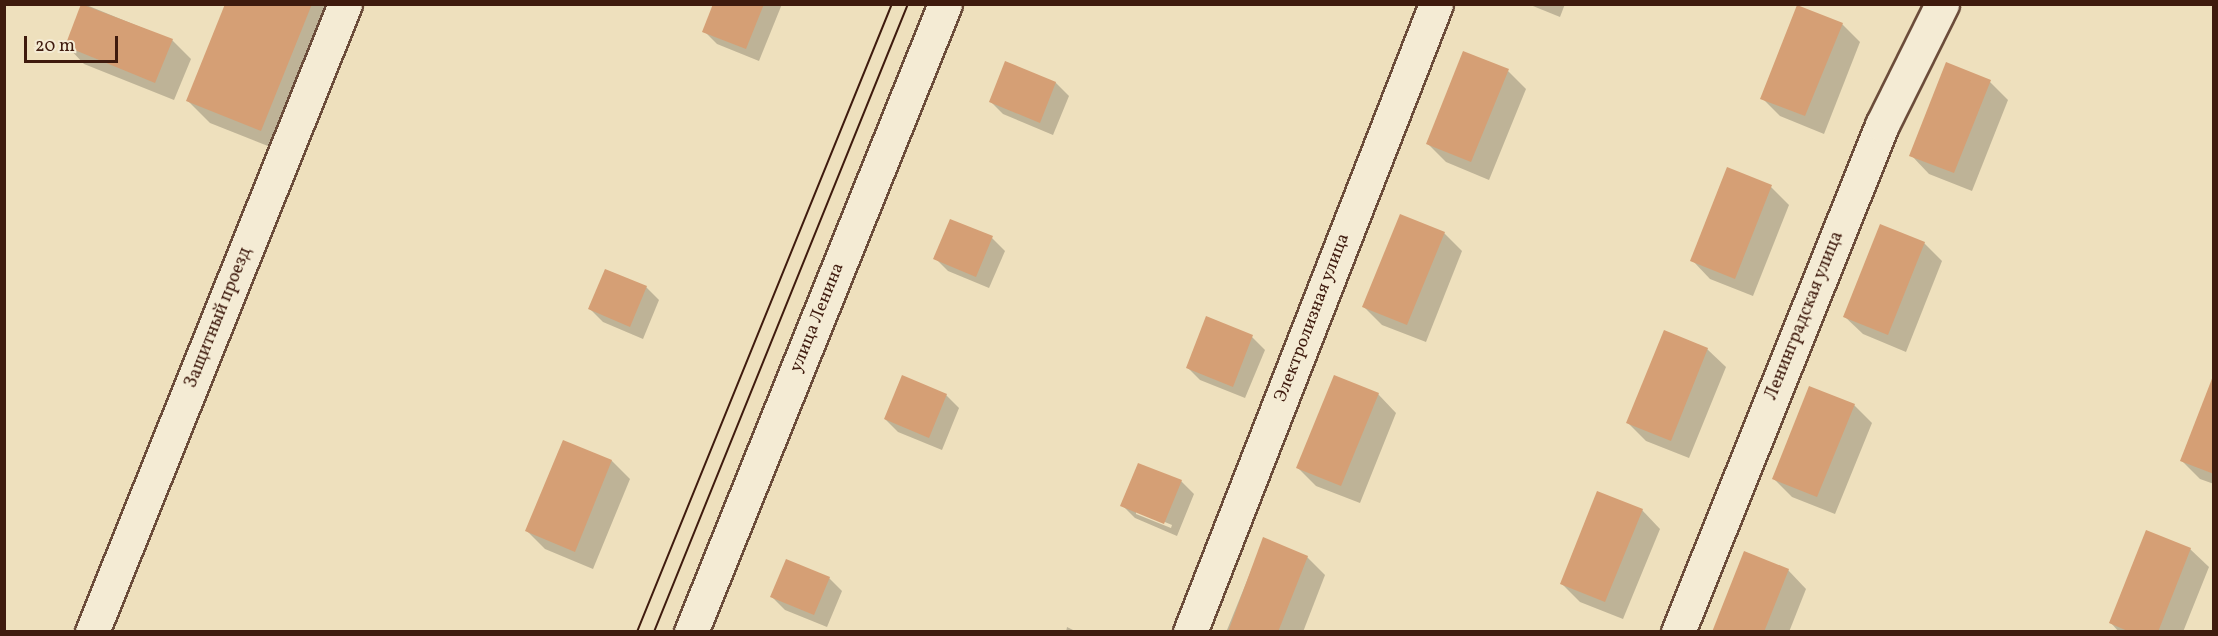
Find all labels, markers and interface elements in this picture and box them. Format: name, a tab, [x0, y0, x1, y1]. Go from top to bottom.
scale bar	[27, 24, 122, 62]
text: 20 m	[35, 34, 75, 59]
street label: Ленинградская улица	[1761, 228, 1849, 404]
street label: Электролизная улица	[1271, 230, 1355, 406]
street label: Защитный проезд	[181, 244, 257, 392]
street label: улица Ленина	[786, 260, 850, 376]

